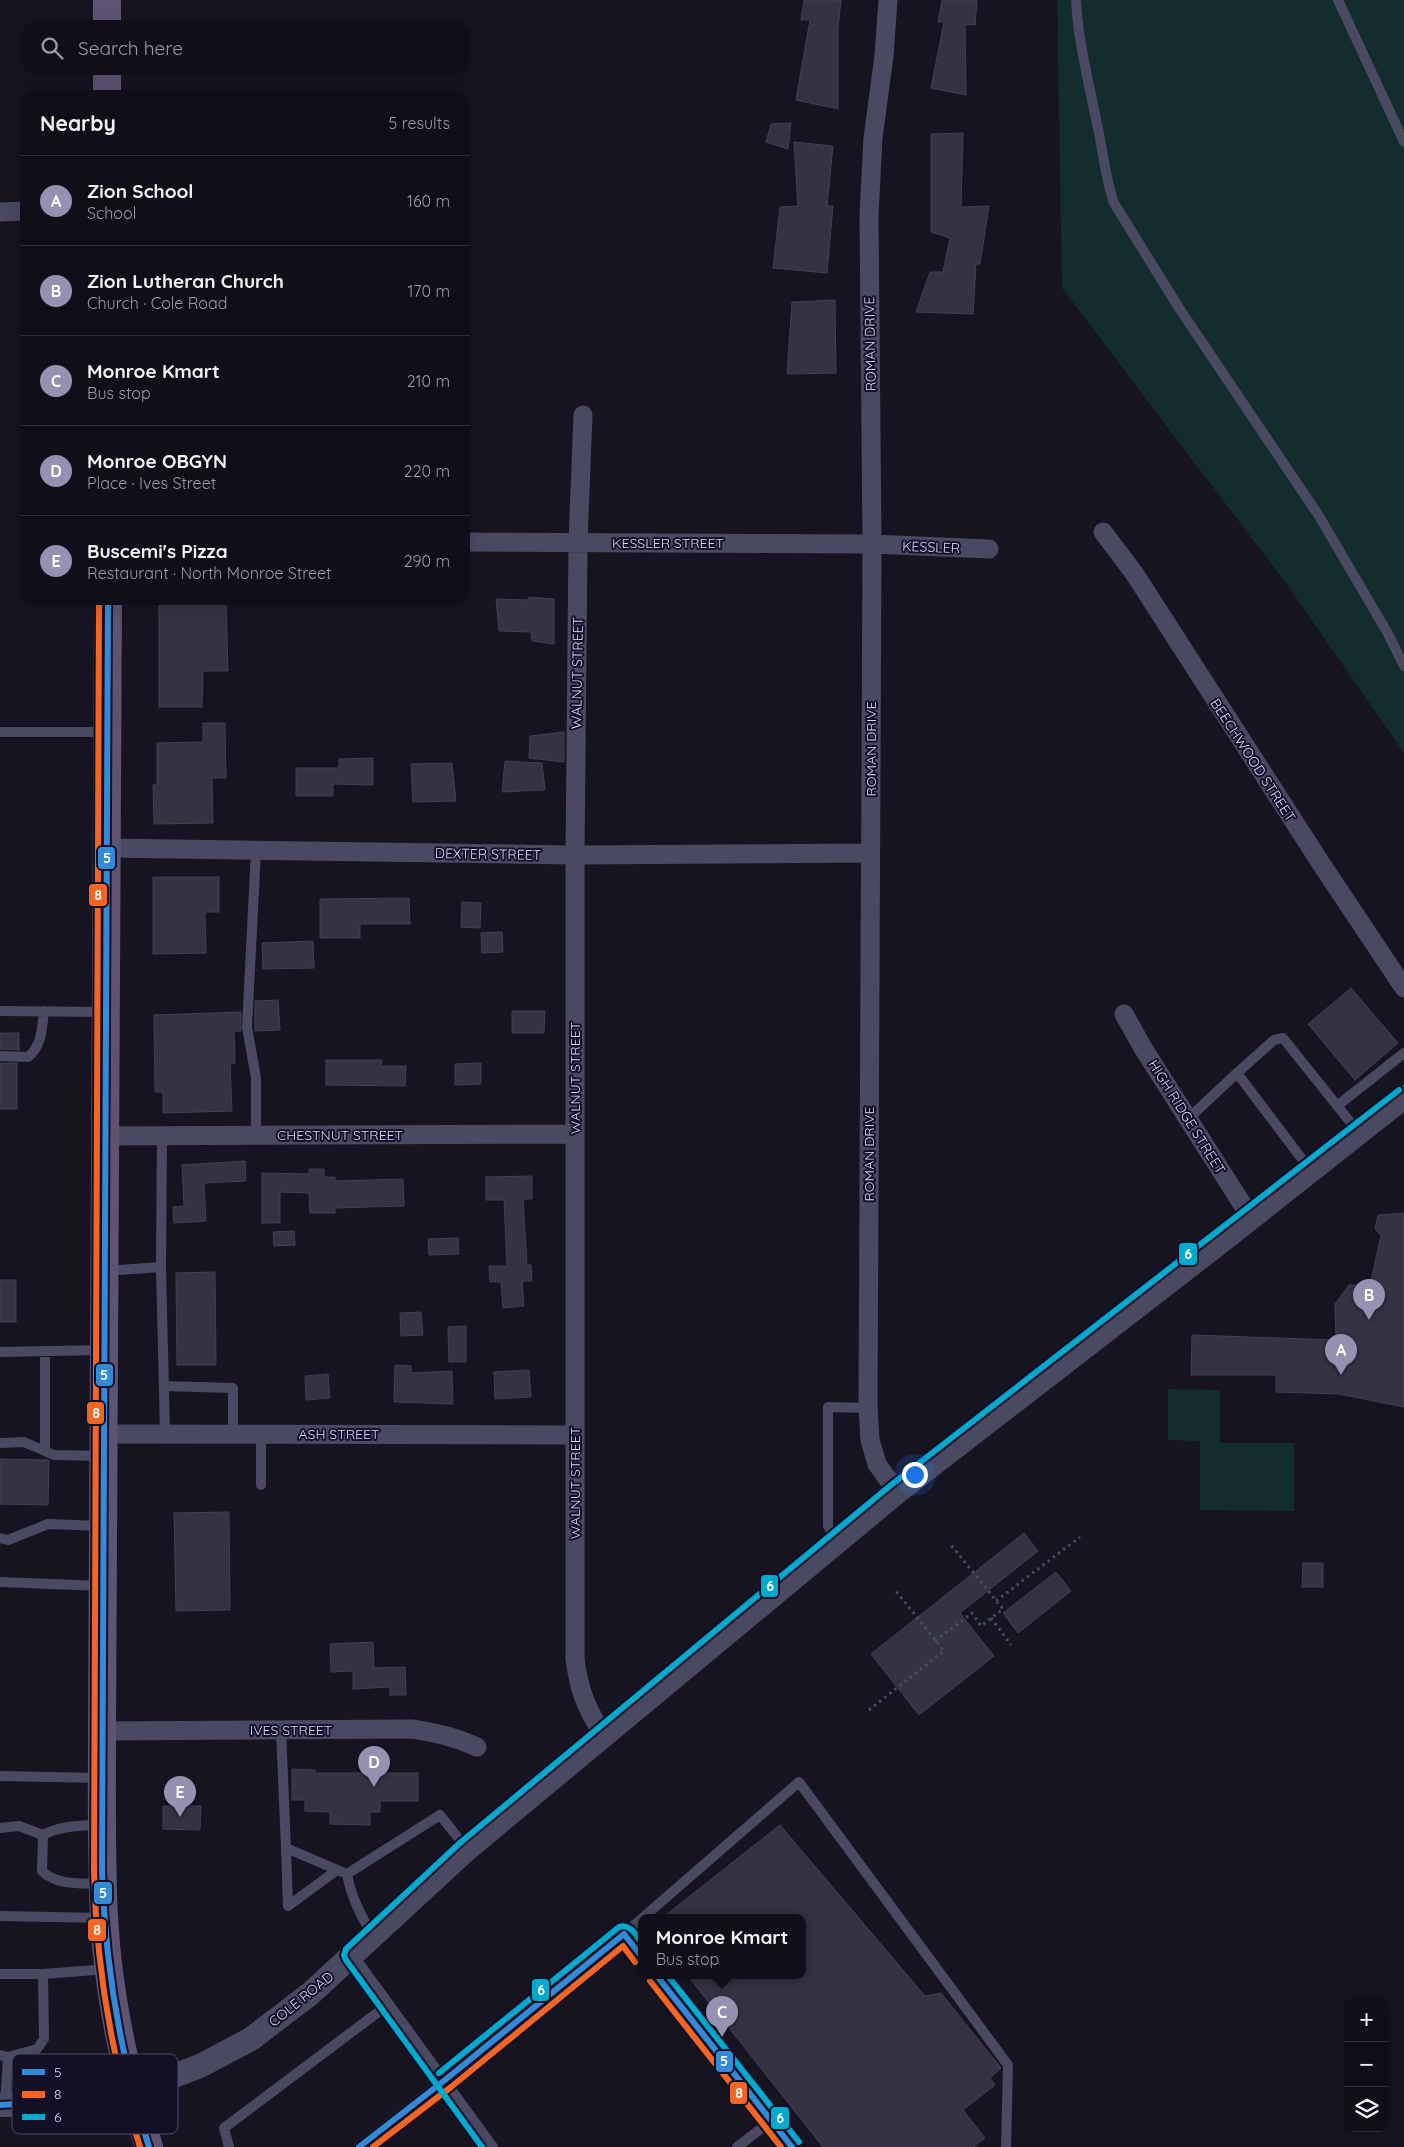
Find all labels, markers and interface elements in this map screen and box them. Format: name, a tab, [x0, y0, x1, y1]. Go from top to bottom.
search box	[20, 20, 470, 75]
icon: search	[38, 34, 66, 62]
text: Search here	[78, 36, 183, 60]
text: Nearby	[40, 110, 116, 136]
text: 5 results	[389, 113, 450, 133]
text: Zion School	[87, 179, 194, 203]
text: A	[51, 191, 61, 211]
text: 160 m	[407, 191, 450, 211]
text: School	[87, 203, 136, 223]
text: Zion Lutheran Church	[87, 269, 284, 293]
text: B	[51, 281, 61, 301]
text: 170 m	[407, 281, 450, 301]
text: Church · Cole Road	[87, 293, 227, 313]
street label: ROMAN DRIVE	[860, 296, 880, 392]
text: Monroe Kmart	[87, 359, 220, 383]
text: C	[51, 371, 61, 391]
text: 210 m	[407, 371, 450, 391]
text: Bus stop	[87, 383, 151, 403]
text: Monroe OBGYN	[87, 449, 227, 473]
text: D	[50, 461, 62, 481]
text: 220 m	[404, 461, 450, 481]
text: Place · Ives Street	[87, 473, 216, 493]
street label: KESSLER STREET	[612, 534, 724, 552]
street label: KESSLER	[902, 537, 960, 557]
text: Buscemi's Pizza	[87, 539, 228, 563]
text: E	[51, 551, 61, 571]
text: 290 m	[404, 551, 450, 571]
text: Restaurant · North Monroe Street	[87, 563, 332, 583]
street label: WALNUT STREET	[567, 617, 587, 729]
street label: BEECHWOOD STREET	[1206, 695, 1300, 825]
street label: ROMAN DRIVE	[862, 702, 880, 796]
street label: DEXTER STREET	[435, 844, 541, 864]
line badge: 5	[97, 846, 116, 870]
text: 5	[103, 849, 111, 867]
line badge: 8	[88, 883, 108, 907]
text: 8	[94, 886, 102, 904]
street label: WALNUT STREET	[566, 1022, 584, 1134]
street label: HIGH RIDGE STREET	[1144, 1056, 1230, 1178]
street label: ROMAN DRIVE	[860, 1107, 878, 1201]
street label: CHESTNUT STREET	[277, 1126, 403, 1144]
line badge: 6	[1178, 1242, 1198, 1266]
text: 6	[1184, 1245, 1192, 1263]
pin: B	[1353, 1279, 1385, 1320]
pin: A	[1325, 1334, 1357, 1375]
line badge: 5	[95, 1363, 114, 1387]
text: 5	[100, 1366, 108, 1384]
line badge: 8	[86, 1401, 105, 1425]
text: 8	[92, 1404, 100, 1422]
street label: ASH STREET	[299, 1425, 379, 1443]
street label: WALNUT STREET	[566, 1427, 584, 1539]
your location	[902, 1462, 928, 1488]
line badge: 6	[760, 1574, 779, 1598]
text: 6	[766, 1577, 774, 1595]
street label: IVES STREET	[250, 1721, 332, 1739]
pin: D	[358, 1746, 390, 1787]
pin: E	[164, 1776, 196, 1817]
line badge: 5	[93, 1881, 113, 1905]
text: 5	[99, 1884, 107, 1902]
popup	[638, 1914, 806, 1979]
line badge: 8	[87, 1918, 107, 1942]
text: 8	[93, 1921, 101, 1939]
text: Monroe Kmart	[656, 1925, 788, 1949]
text: Bus stop	[656, 1949, 719, 1969]
street label: COLE ROAD	[265, 1967, 337, 2031]
line badge: 6	[531, 1978, 550, 2002]
text: 6	[537, 1981, 545, 1999]
pin: C	[706, 1996, 738, 2037]
map controls	[1344, 1997, 1389, 2132]
button: +	[1344, 1997, 1389, 2042]
button: −	[1344, 2042, 1389, 2087]
line badge: 5	[715, 2050, 734, 2073]
text: 5	[720, 2052, 728, 2070]
legend	[12, 2054, 178, 2134]
text: 5	[54, 2063, 62, 2081]
line badge: 8	[729, 2081, 748, 2105]
text: 8	[735, 2084, 743, 2102]
text: 8	[54, 2085, 62, 2103]
button: layers	[1344, 2087, 1389, 2132]
line badge: 6	[770, 2106, 790, 2130]
text: 6	[54, 2108, 62, 2126]
text: 6	[776, 2109, 784, 2127]

